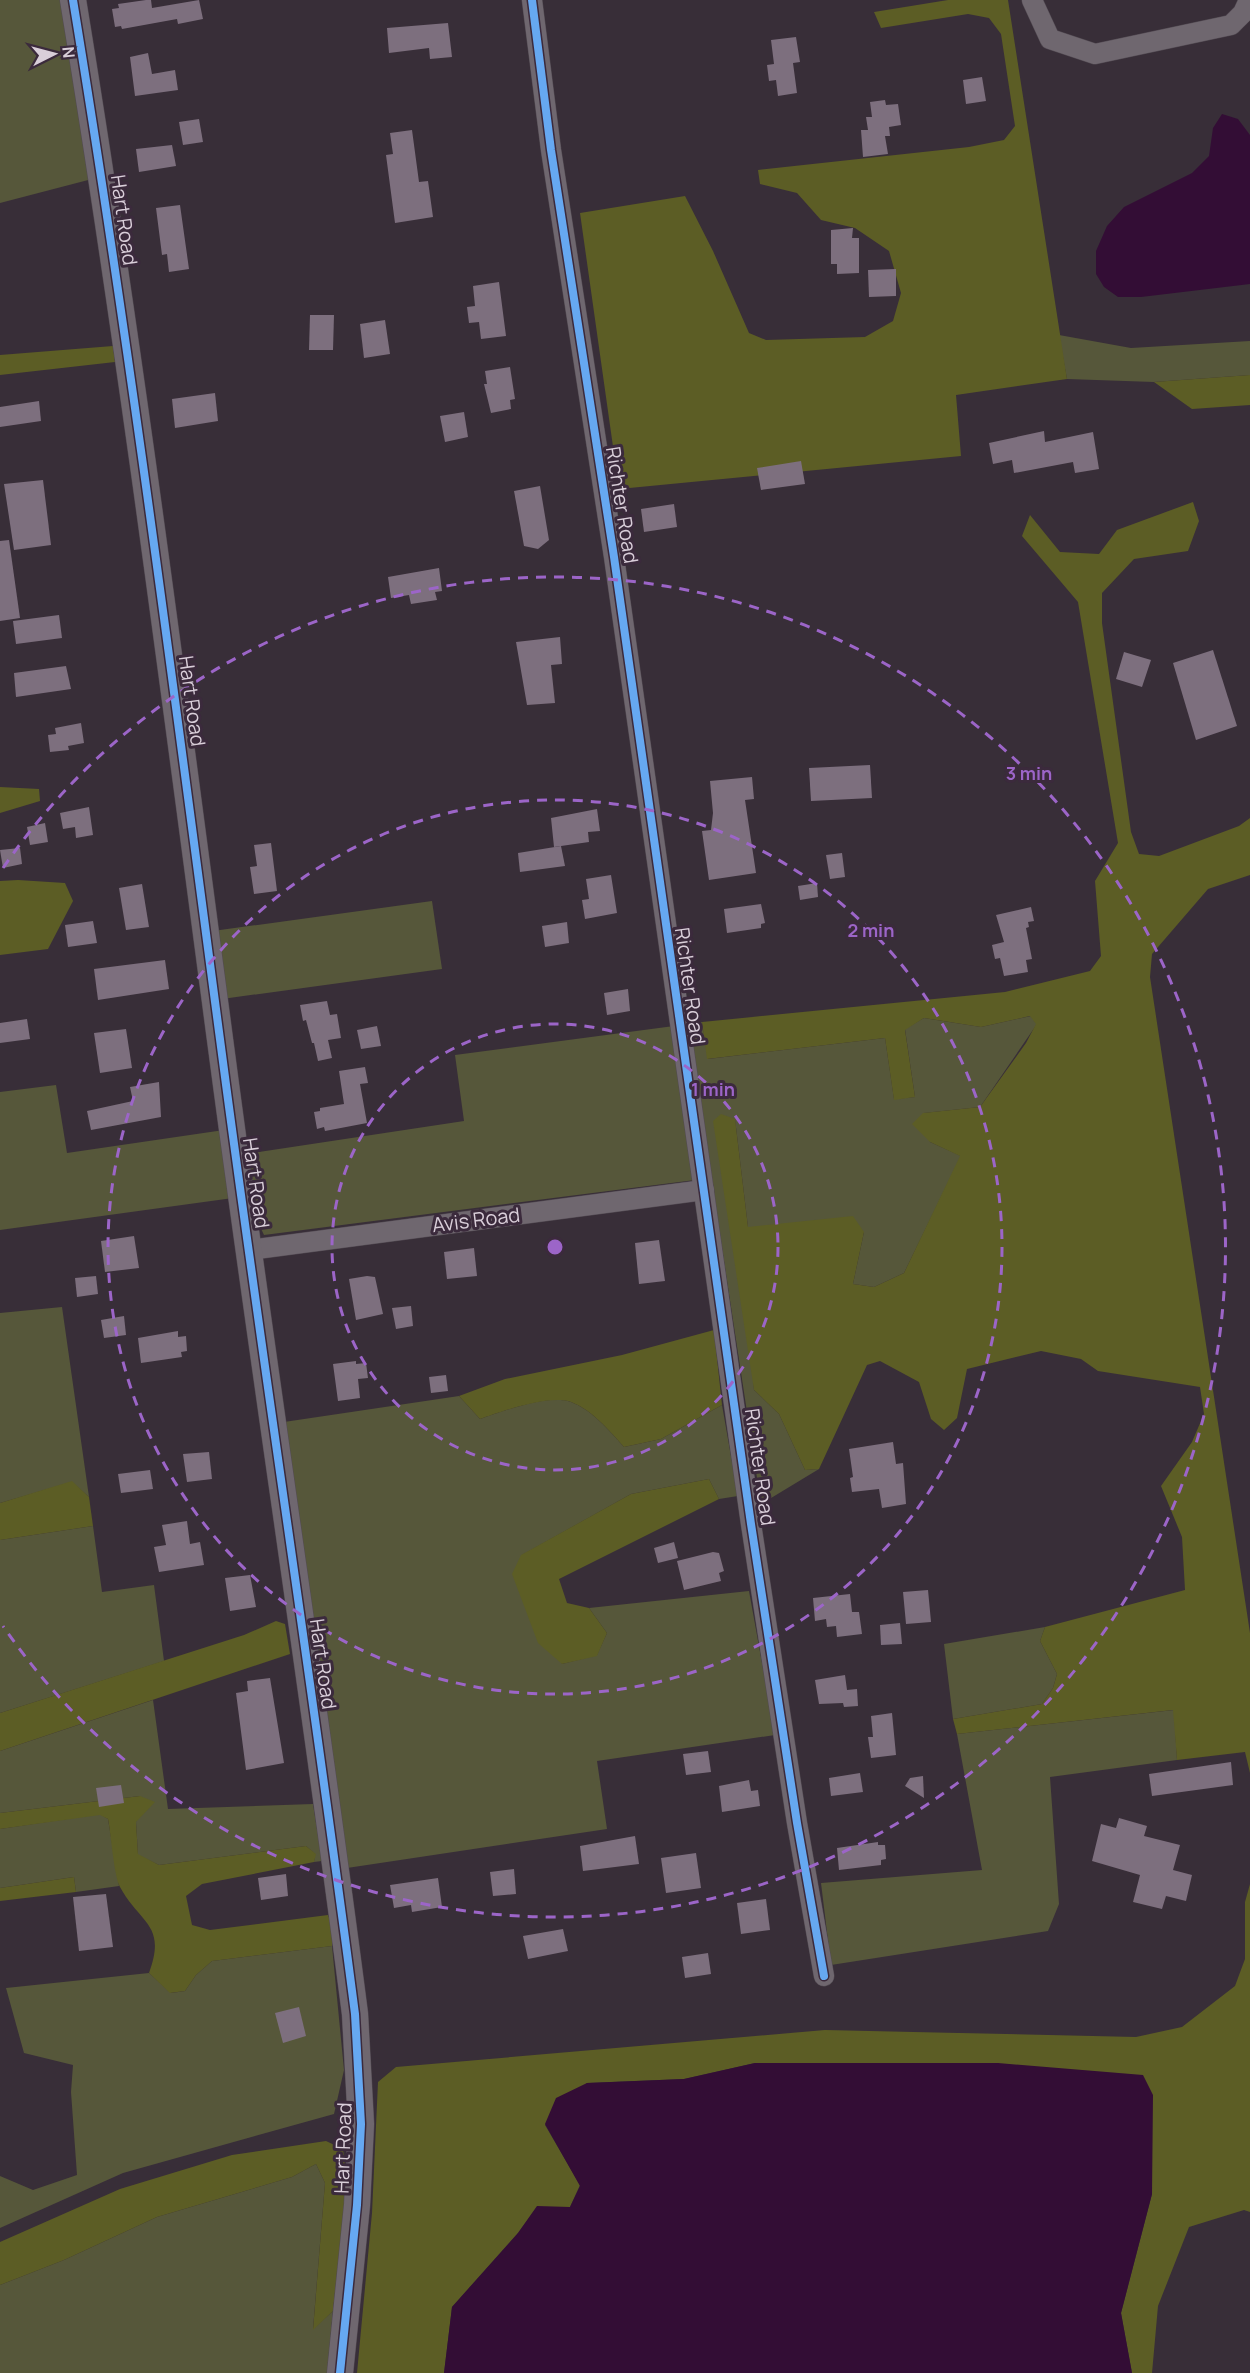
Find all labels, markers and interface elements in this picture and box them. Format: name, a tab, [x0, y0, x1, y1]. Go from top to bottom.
north arrow	[24, 24, 84, 84]
text: N	[57, 46, 80, 59]
street label: Hart Road	[105, 173, 144, 267]
street label: Richter Road	[600, 444, 645, 565]
street label: Hart Road	[173, 654, 212, 748]
text: 3 min	[1006, 761, 1052, 785]
text: 2 min	[848, 918, 894, 942]
street label: Richter Road	[669, 926, 712, 1046]
text: 1 min	[691, 1077, 735, 1101]
street label: Hart Road	[237, 1136, 276, 1230]
street label: Avis Road	[430, 1201, 522, 1238]
centre of rings	[545, 1237, 565, 1257]
street label: Richter Road	[739, 1407, 782, 1527]
street label: Hart Road	[304, 1617, 343, 1711]
street label: Hart Road	[327, 2102, 358, 2194]

